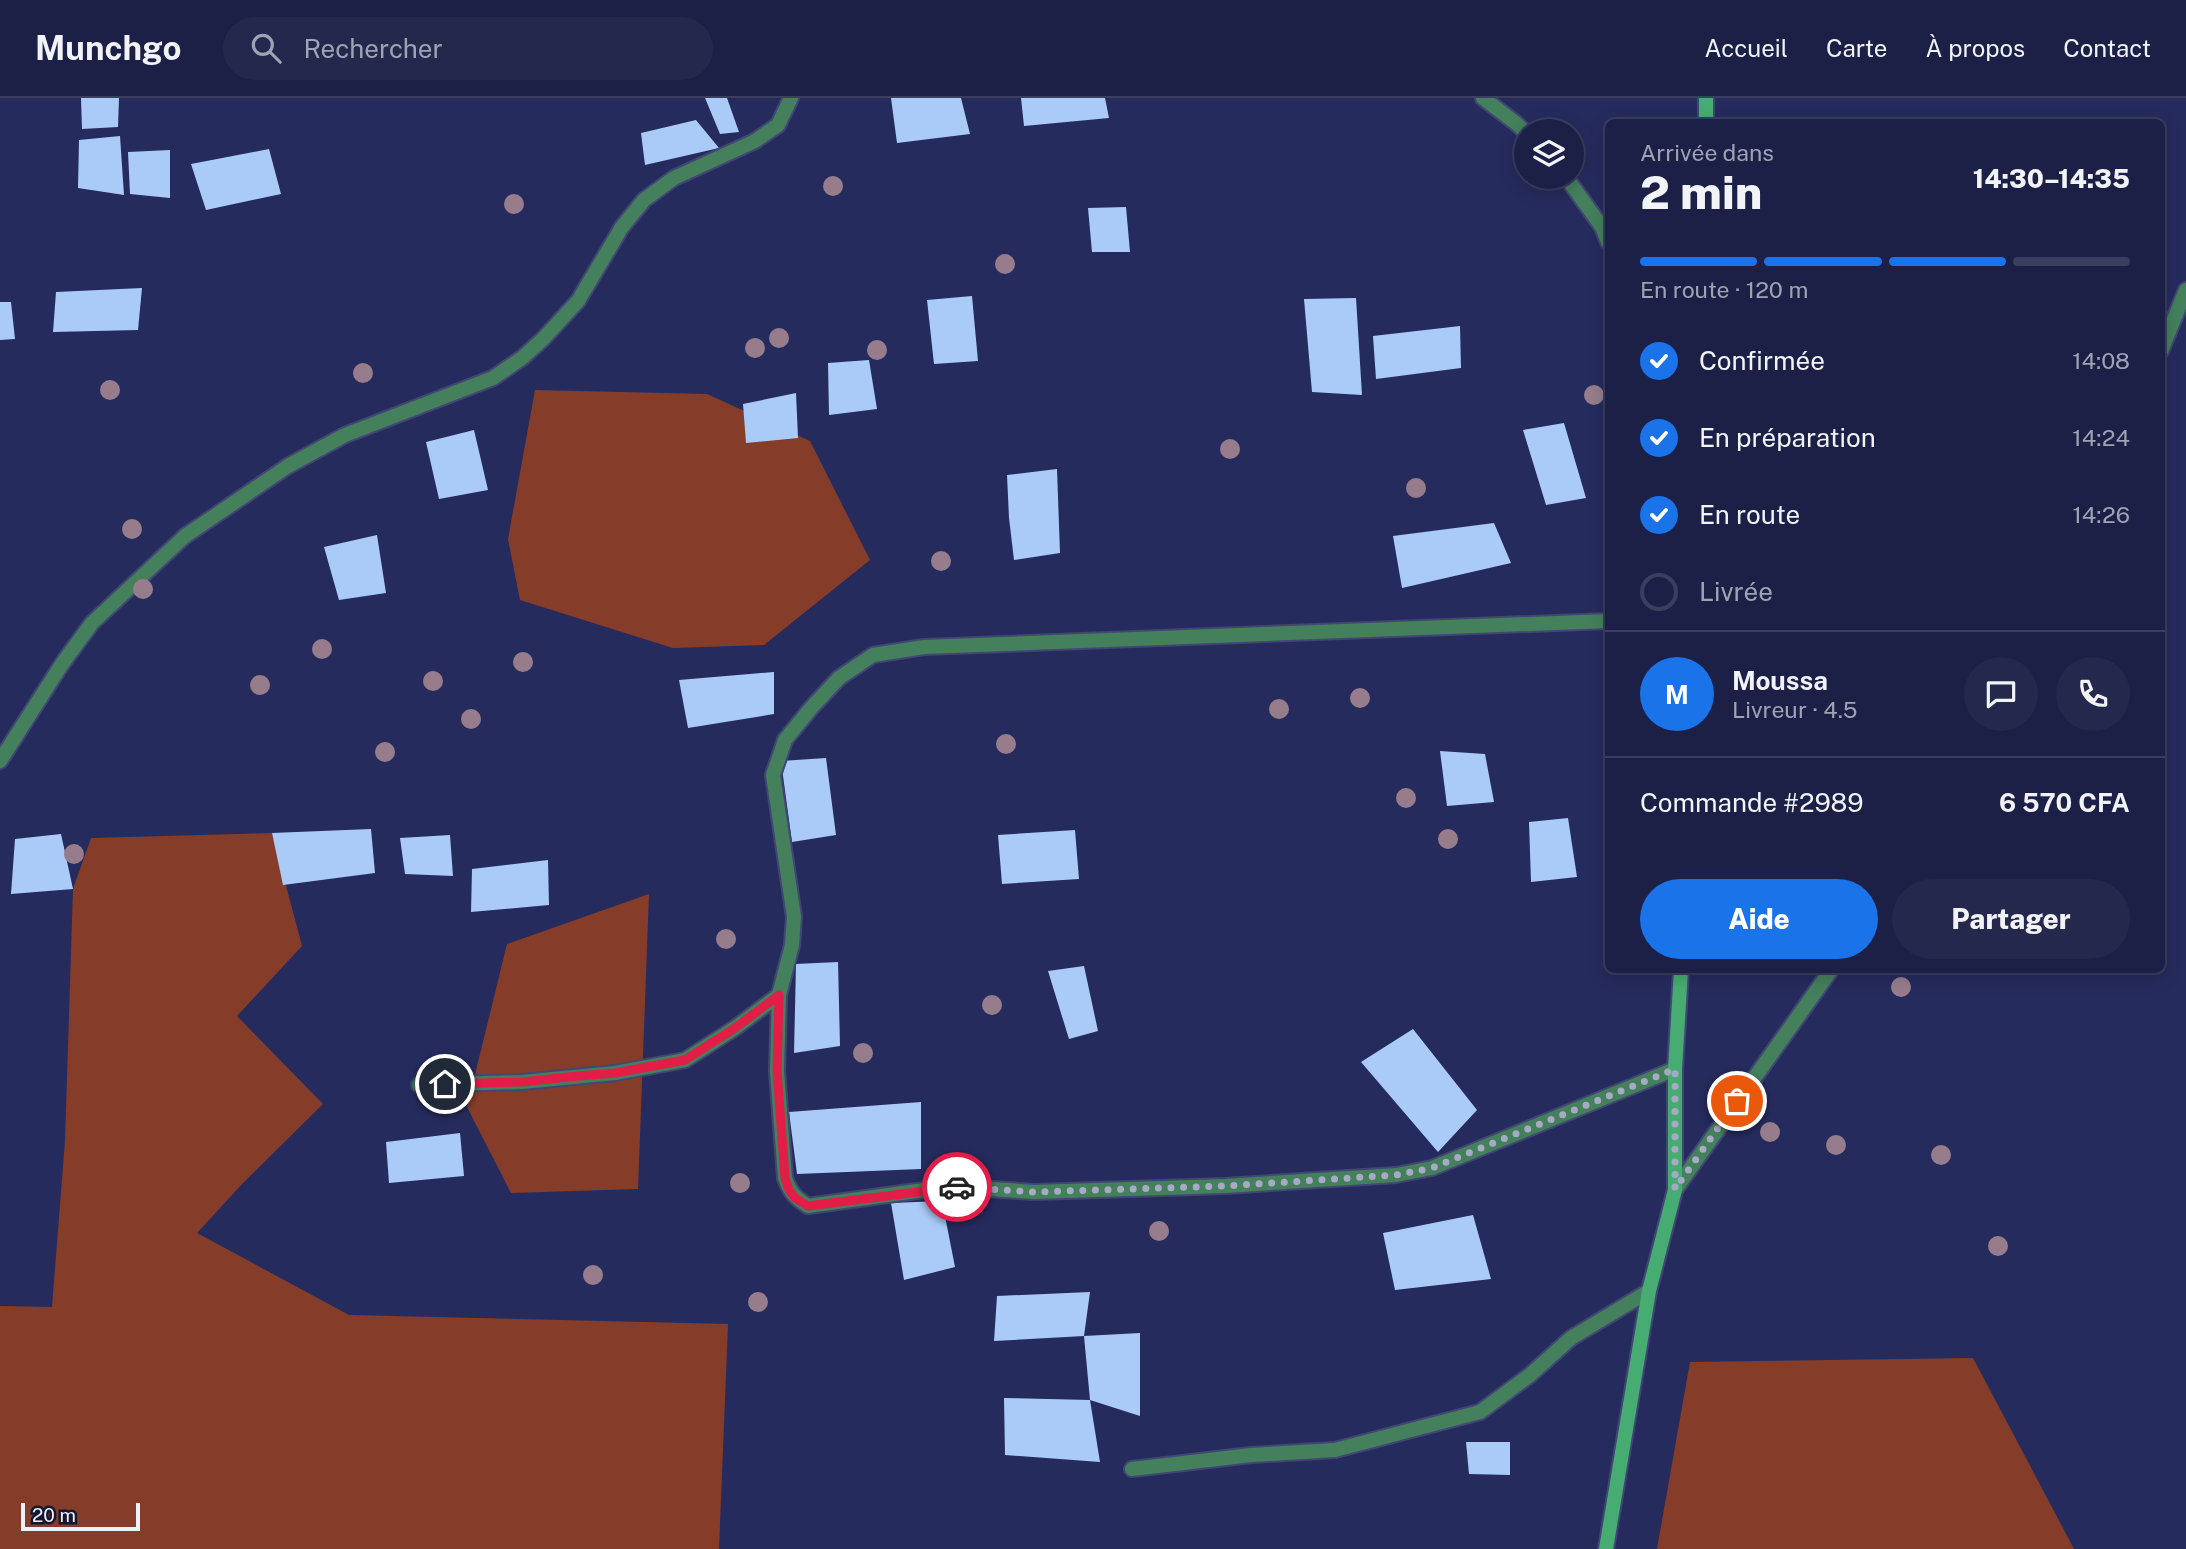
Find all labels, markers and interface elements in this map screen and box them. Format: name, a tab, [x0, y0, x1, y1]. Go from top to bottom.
search box	[223, 17, 713, 80]
text: Munchgo	[35, 29, 181, 67]
icon: search	[247, 29, 285, 67]
text: Rechercher	[303, 33, 443, 64]
text: Accueil	[1705, 34, 1788, 62]
text: Carte	[1826, 34, 1887, 62]
text: À propos	[1925, 34, 2025, 62]
text: Contact	[2063, 34, 2151, 62]
map controls	[1514, 119, 1584, 189]
button: layers	[1514, 119, 1584, 189]
text: Arrivée dans	[1640, 139, 1774, 166]
text: 14:30–14:35	[1973, 163, 2130, 194]
text: 2 min	[1640, 165, 1762, 219]
text: En route · 120 m	[1640, 276, 1808, 303]
icon: check	[1640, 342, 1678, 380]
text: Confirmée	[1699, 345, 1825, 376]
text: 14:08	[2072, 347, 2130, 374]
icon: check	[1640, 419, 1678, 457]
text: En préparation	[1699, 422, 1876, 453]
text: 14:24	[2072, 424, 2130, 451]
icon: check	[1640, 496, 1678, 534]
text: En route	[1699, 499, 1800, 530]
text: 14:26	[2073, 501, 2130, 528]
text: Livrée	[1699, 576, 1773, 607]
button: chat	[1964, 657, 2038, 731]
button: phone	[2056, 657, 2130, 731]
text: Moussa	[1732, 665, 1828, 696]
text: M	[1665, 679, 1689, 710]
text: Livreur · 4.5	[1732, 696, 1858, 723]
text: Commande #2989	[1640, 787, 1863, 818]
text: 6 570 CFA	[1999, 787, 2130, 818]
button: Aide	[1640, 879, 1878, 959]
button: Partager	[1892, 879, 2130, 959]
pin	[415, 1054, 475, 1114]
icon: home	[426, 1065, 464, 1103]
pin	[1707, 1071, 1767, 1131]
icon: bag	[1718, 1082, 1756, 1120]
courier	[922, 1152, 992, 1222]
icon: car	[938, 1168, 976, 1206]
scale bar	[21, 1500, 140, 1532]
text: 20 m	[32, 1504, 76, 1526]

